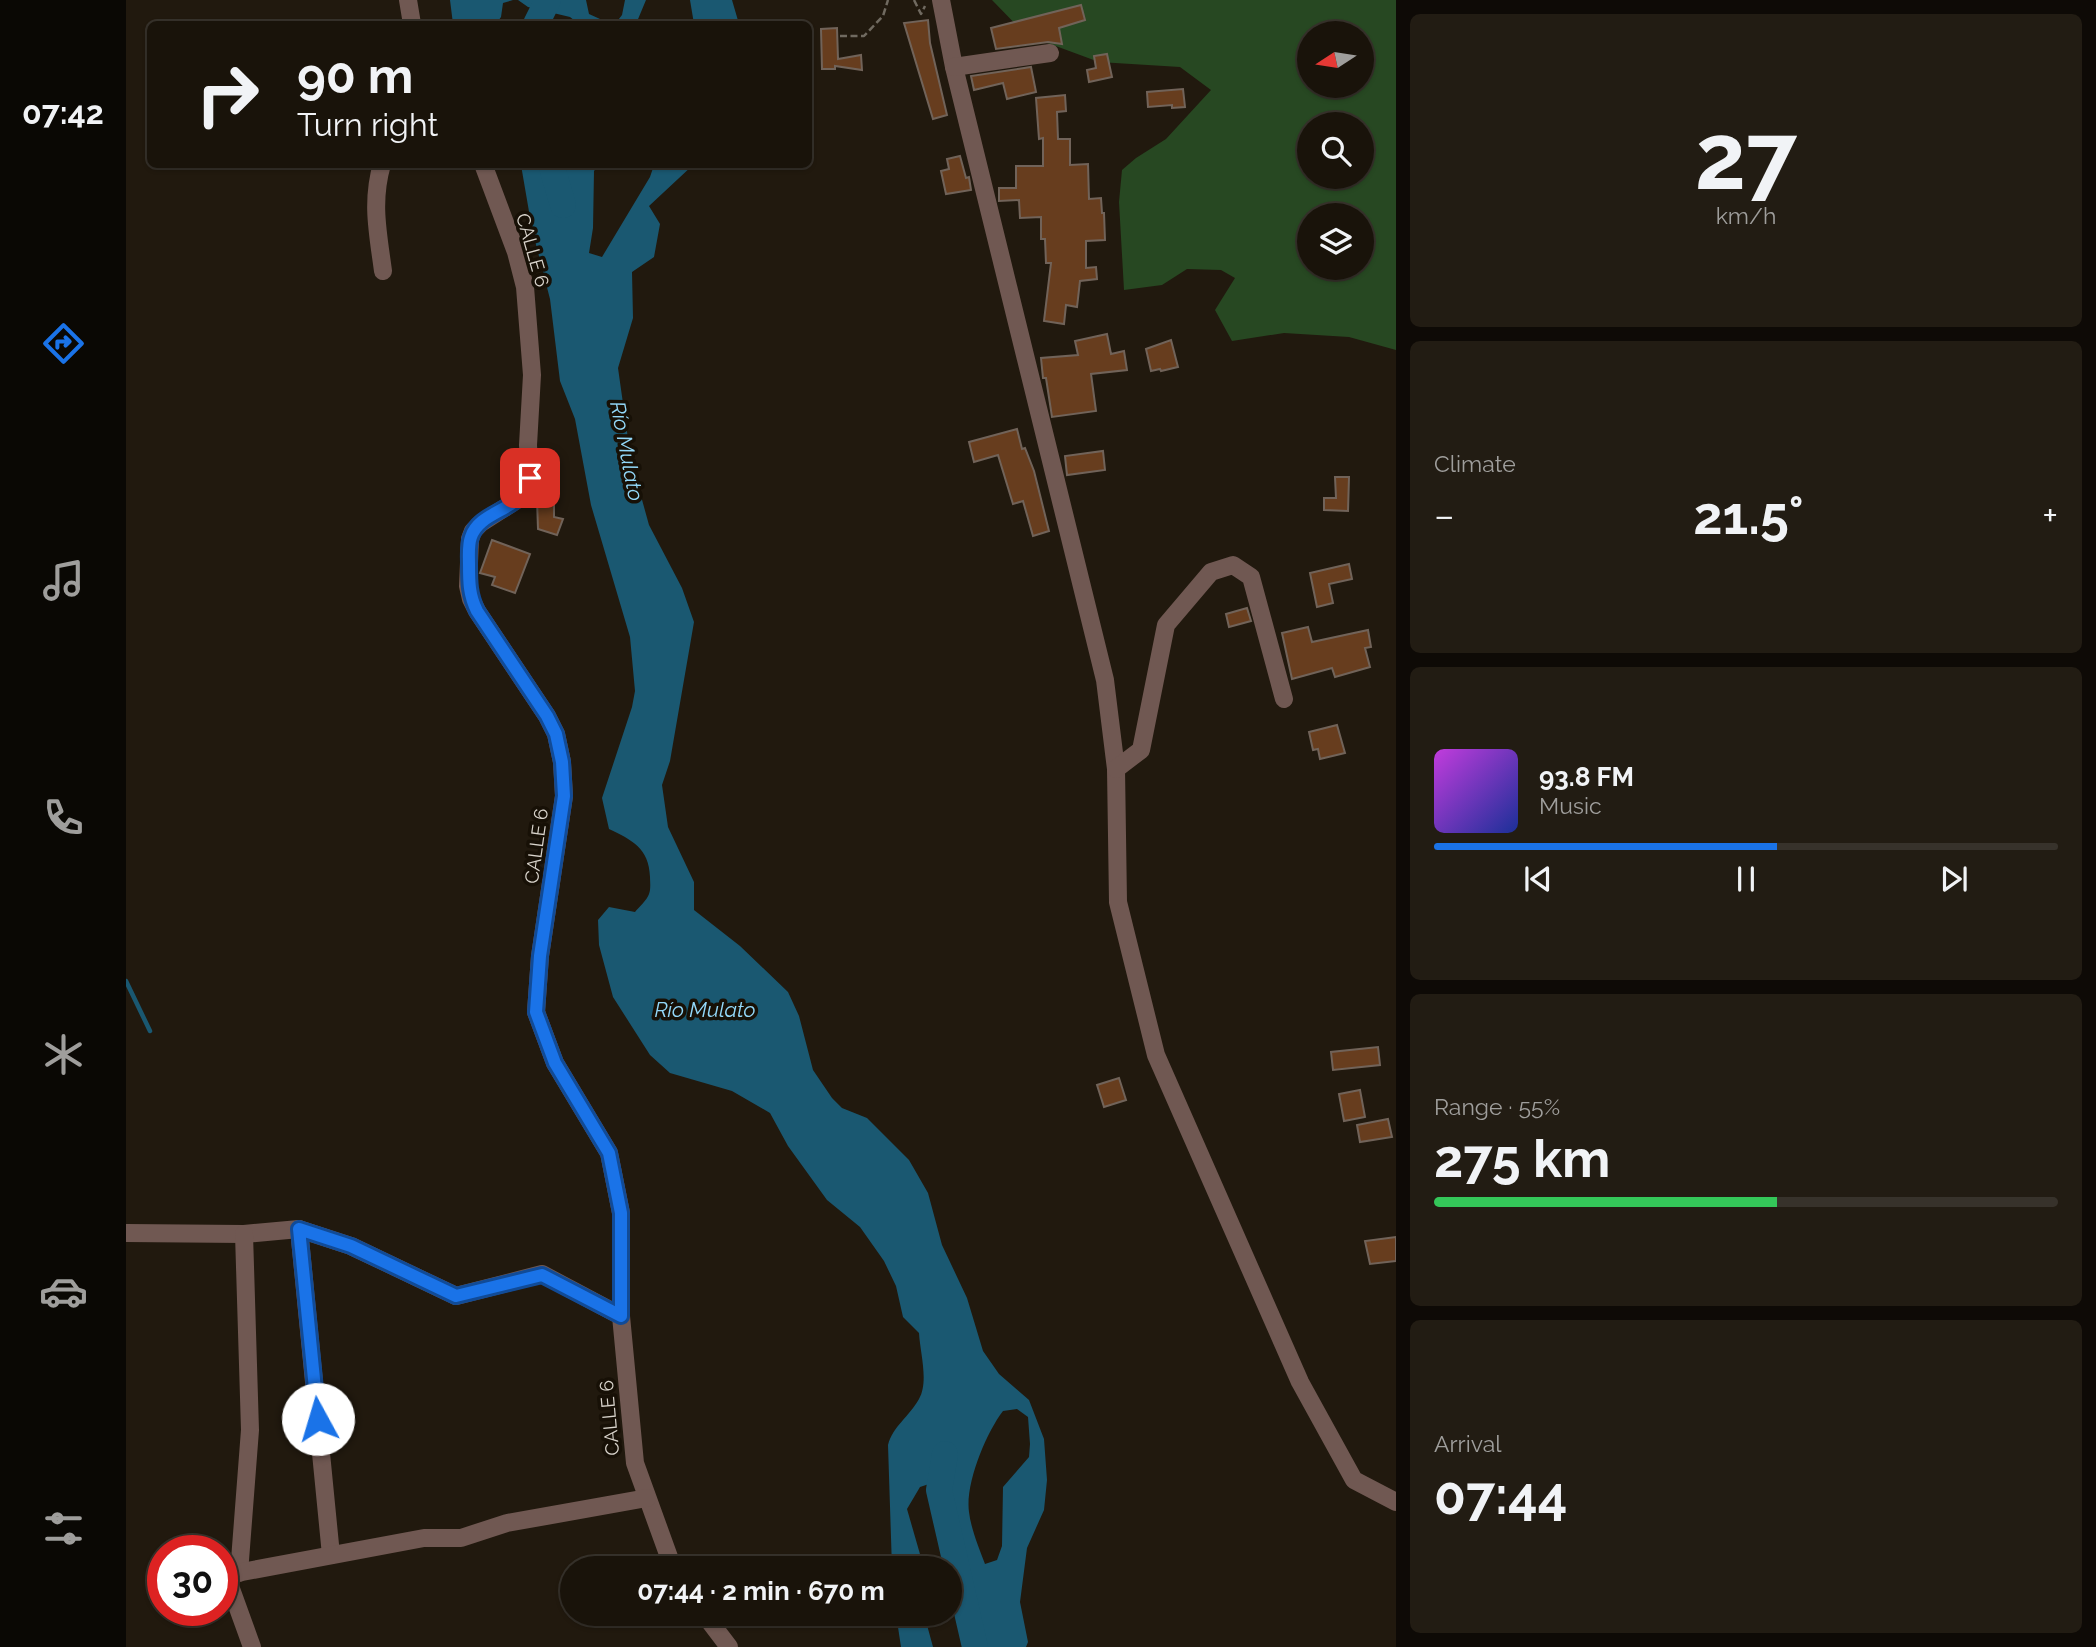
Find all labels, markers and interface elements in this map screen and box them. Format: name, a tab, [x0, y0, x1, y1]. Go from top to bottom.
north arrow	[1297, 21, 1374, 98]
map controls	[1297, 21, 1374, 280]
text: 90 m	[297, 47, 413, 104]
icon: right	[182, 49, 273, 140]
text: 07:42	[22, 94, 104, 131]
text: 27	[1695, 103, 1797, 210]
text: Turn right	[297, 106, 438, 143]
button: search	[1297, 112, 1374, 189]
text: km/h	[1716, 202, 1776, 229]
button: layers	[1297, 203, 1374, 280]
street label: CALLE 6	[512, 211, 554, 289]
icon: directions	[39, 319, 88, 368]
water label: Río Mulato	[605, 399, 649, 503]
pin	[500, 448, 560, 508]
text: Climate	[1434, 450, 1516, 477]
icon: arrive	[511, 459, 549, 497]
text: 21.5°	[1693, 485, 1804, 546]
text: −	[1434, 493, 1454, 538]
text: +	[2042, 493, 2058, 538]
icon: music	[39, 556, 88, 605]
text: 93.8 FM	[1539, 762, 1634, 792]
text: Music	[1539, 792, 1602, 819]
icon: phone	[39, 793, 88, 842]
street label: CALLE 6	[520, 807, 552, 885]
icon: previous	[1519, 860, 1557, 898]
icon: pause	[1727, 860, 1765, 898]
icon: next	[1935, 860, 1973, 898]
water label: Río Mulato	[655, 997, 756, 1022]
icon: climate	[39, 1030, 88, 1079]
text: Range · 55%	[1434, 1093, 1560, 1120]
text: 275 km	[1434, 1128, 1611, 1189]
icon: car	[39, 1267, 88, 1316]
street label: CALLE 6	[595, 1379, 623, 1457]
position arrow	[281, 1382, 355, 1456]
text: Arrival	[1434, 1430, 1501, 1457]
text: 07:44	[1434, 1465, 1567, 1526]
icon: filters	[39, 1504, 88, 1553]
speed limit sign: 30	[147, 1535, 238, 1626]
text: 07:44 · 2 min · 670 m	[637, 1576, 885, 1606]

